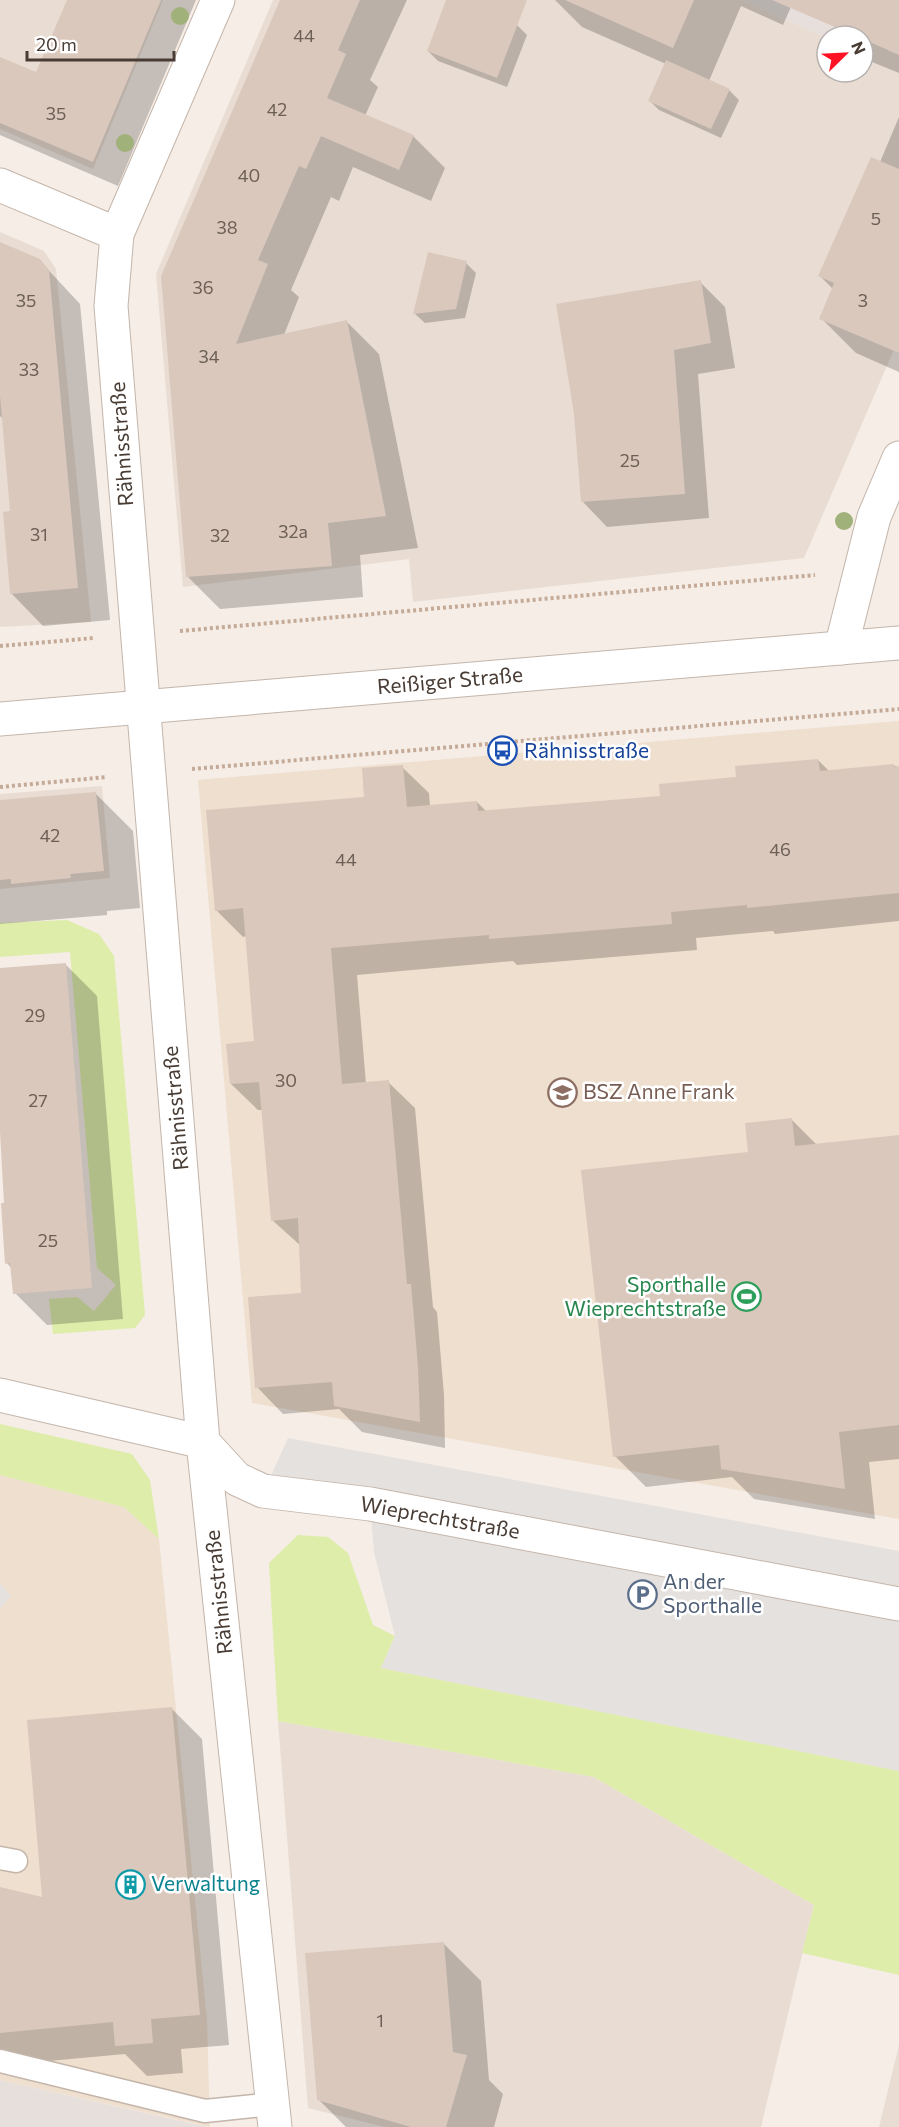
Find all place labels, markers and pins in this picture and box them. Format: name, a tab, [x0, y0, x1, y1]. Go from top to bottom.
bus stop icon: Rähnisstraße	[487, 735, 519, 767]
place label: Rähnisstraße	[524, 737, 649, 762]
school or university icon: BSZ Anne Frank	[546, 1076, 578, 1108]
place label: BSZ Anne Frank	[583, 1078, 735, 1103]
place label: Sporthalle Wieprechtstraße	[564, 1271, 726, 1320]
sports icon: Sporthalle Wieprechtstraße	[731, 1281, 763, 1313]
place label: An der Sporthalle	[663, 1568, 762, 1617]
parking icon: An der Sporthalle	[626, 1578, 658, 1610]
building icon: Verwaltung	[114, 1868, 146, 1900]
place label: Verwaltung	[151, 1870, 260, 1895]

